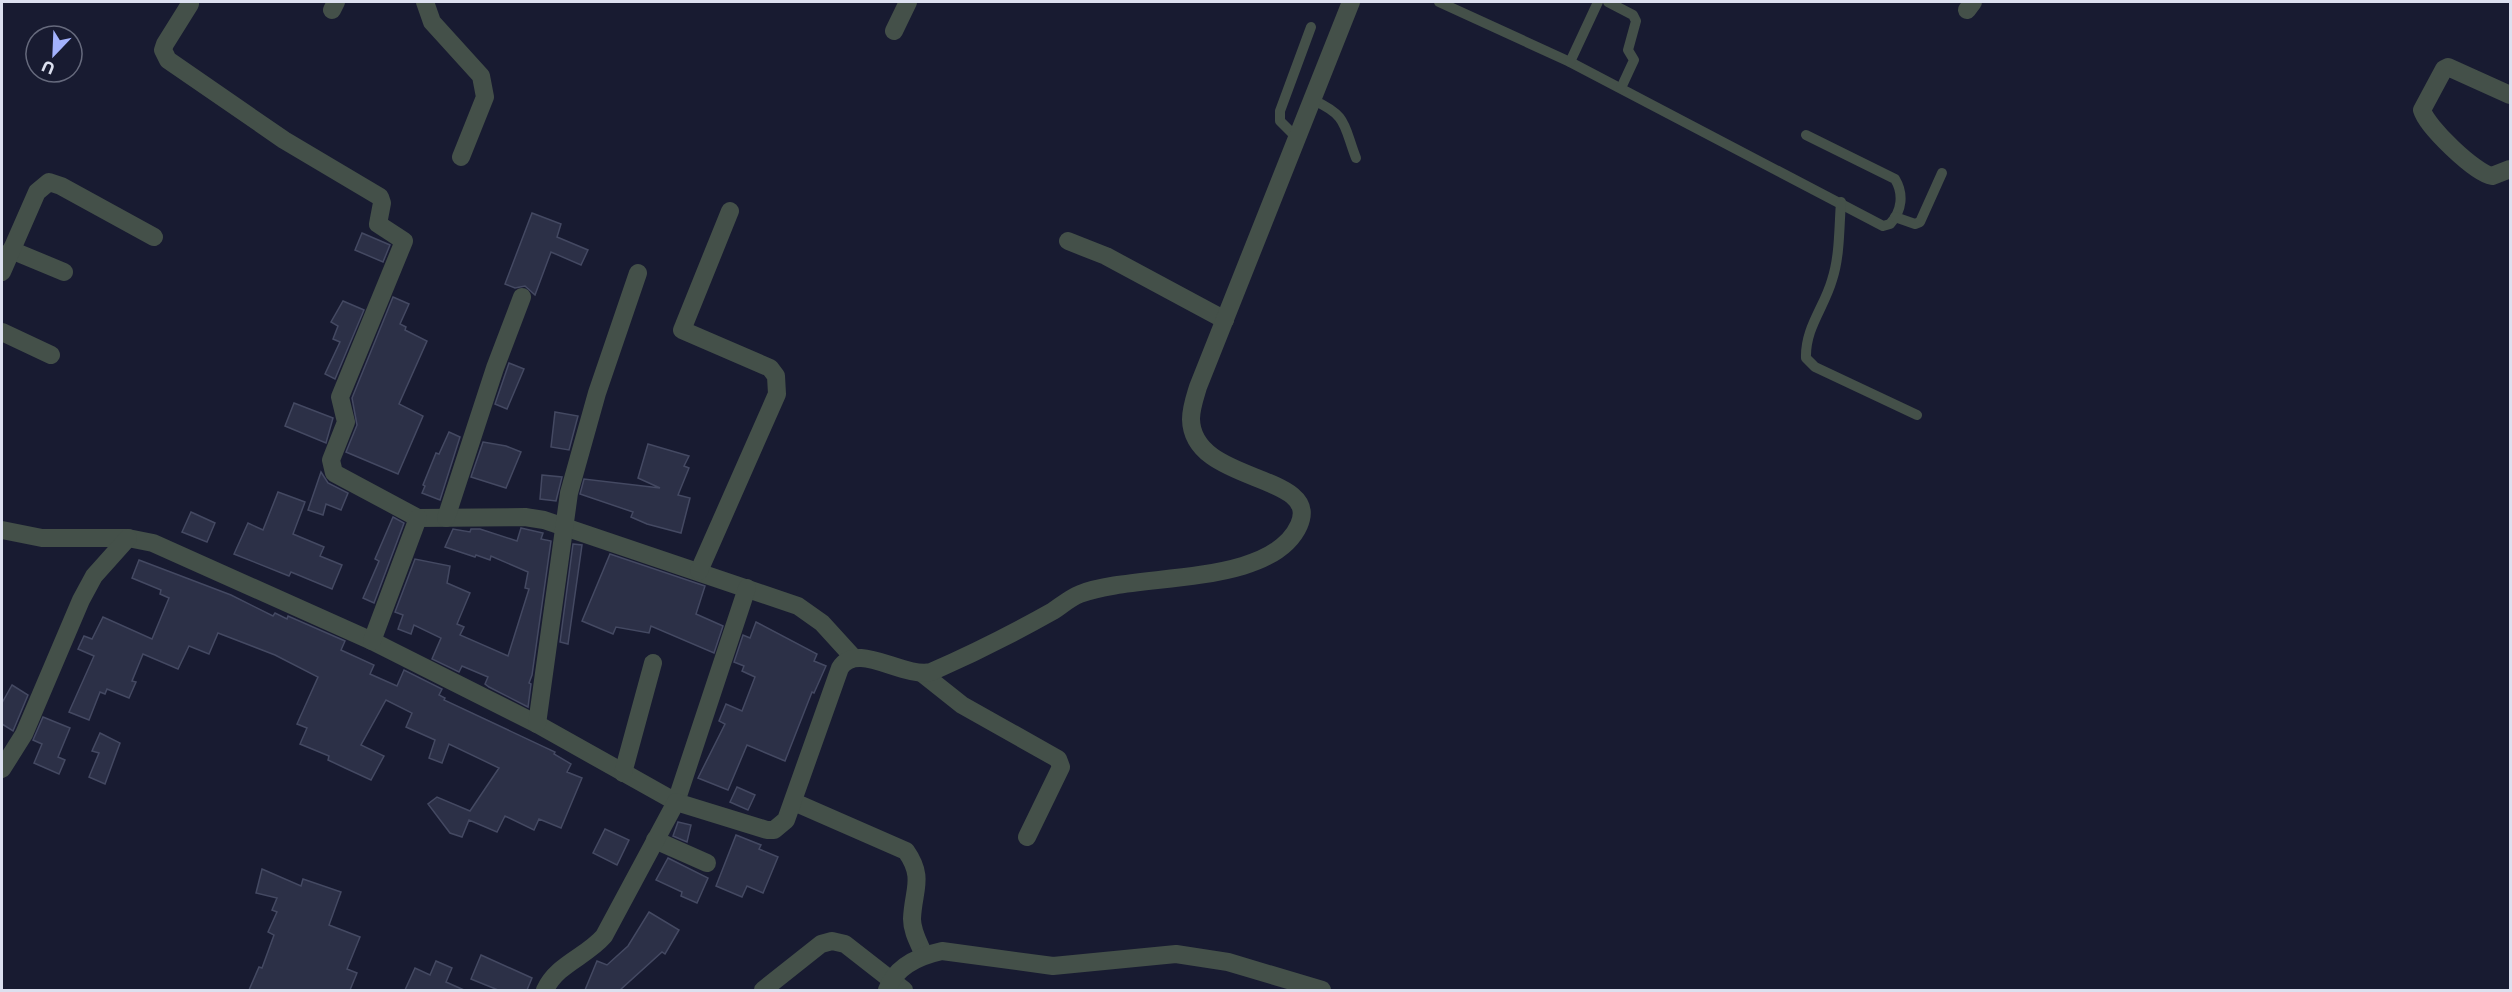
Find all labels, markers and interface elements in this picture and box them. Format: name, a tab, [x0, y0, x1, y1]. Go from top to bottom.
north arrow	[24, 24, 84, 84]
text: U	[39, 56, 58, 79]

